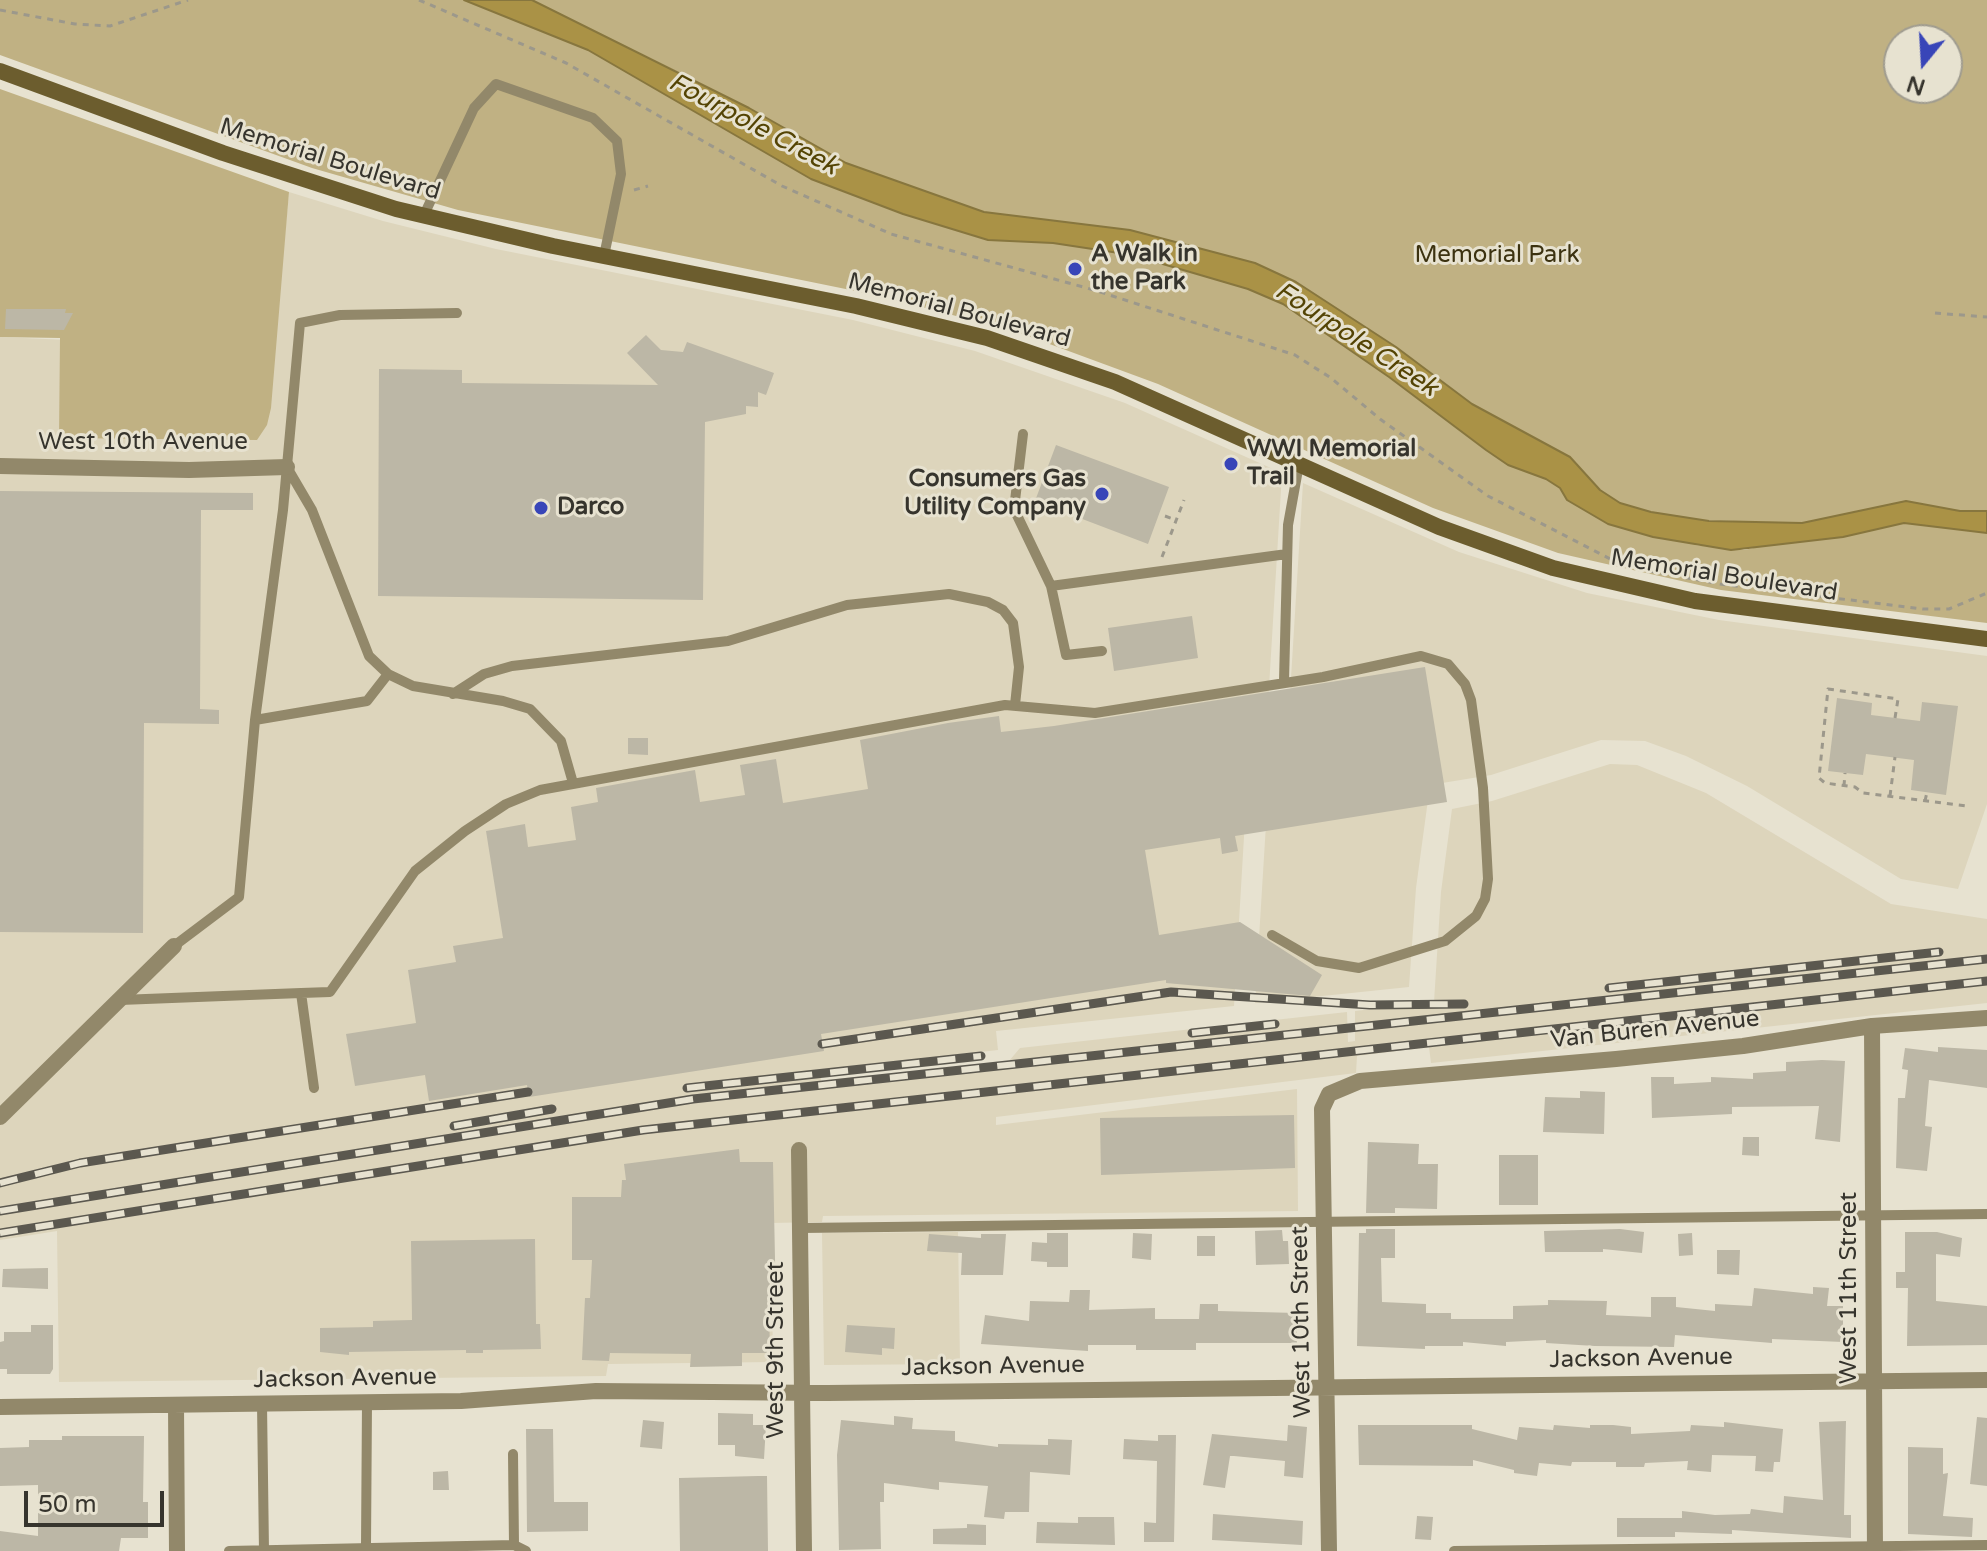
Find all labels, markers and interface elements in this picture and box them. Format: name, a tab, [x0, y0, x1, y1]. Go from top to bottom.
north arrow	[1883, 24, 1963, 104]
water label: Fourpole Creek	[663, 67, 843, 183]
text: N	[1904, 70, 1929, 100]
street label: Memorial Boulevard	[216, 113, 444, 207]
place label: A Walk in the Park	[1091, 241, 1198, 297]
park label: Memorial Park	[1414, 242, 1580, 270]
marker: A Walk in the Park	[1066, 260, 1084, 278]
street label: Memorial Boulevard	[845, 267, 1073, 355]
water label: Fourpole Creek	[1269, 276, 1443, 404]
street label: West 10th Avenue	[38, 429, 248, 457]
place label: WWI Memorial Trail	[1247, 436, 1416, 492]
marker: WWI Memorial Trail	[1222, 455, 1240, 473]
place label: Consumers Gas Utility Company	[904, 466, 1086, 522]
marker: Consumers Gas Utility Company	[1093, 485, 1111, 503]
place label: Darco	[557, 494, 624, 522]
marker: Darco	[532, 499, 550, 517]
street label: Memorial Boulevard	[1609, 544, 1839, 608]
street label: Van Buren Avenue	[1549, 1005, 1761, 1055]
street label: West 11th Street	[1836, 1192, 1864, 1384]
street label: West 10th Street	[1286, 1226, 1318, 1418]
street label: West 9th Street	[763, 1261, 791, 1439]
street label: Jackson Avenue	[1549, 1343, 1733, 1375]
street label: Jackson Avenue	[901, 1351, 1085, 1383]
street label: Jackson Avenue	[253, 1363, 437, 1395]
scale bar	[28, 1475, 168, 1525]
text: 50 m	[38, 1490, 96, 1519]

